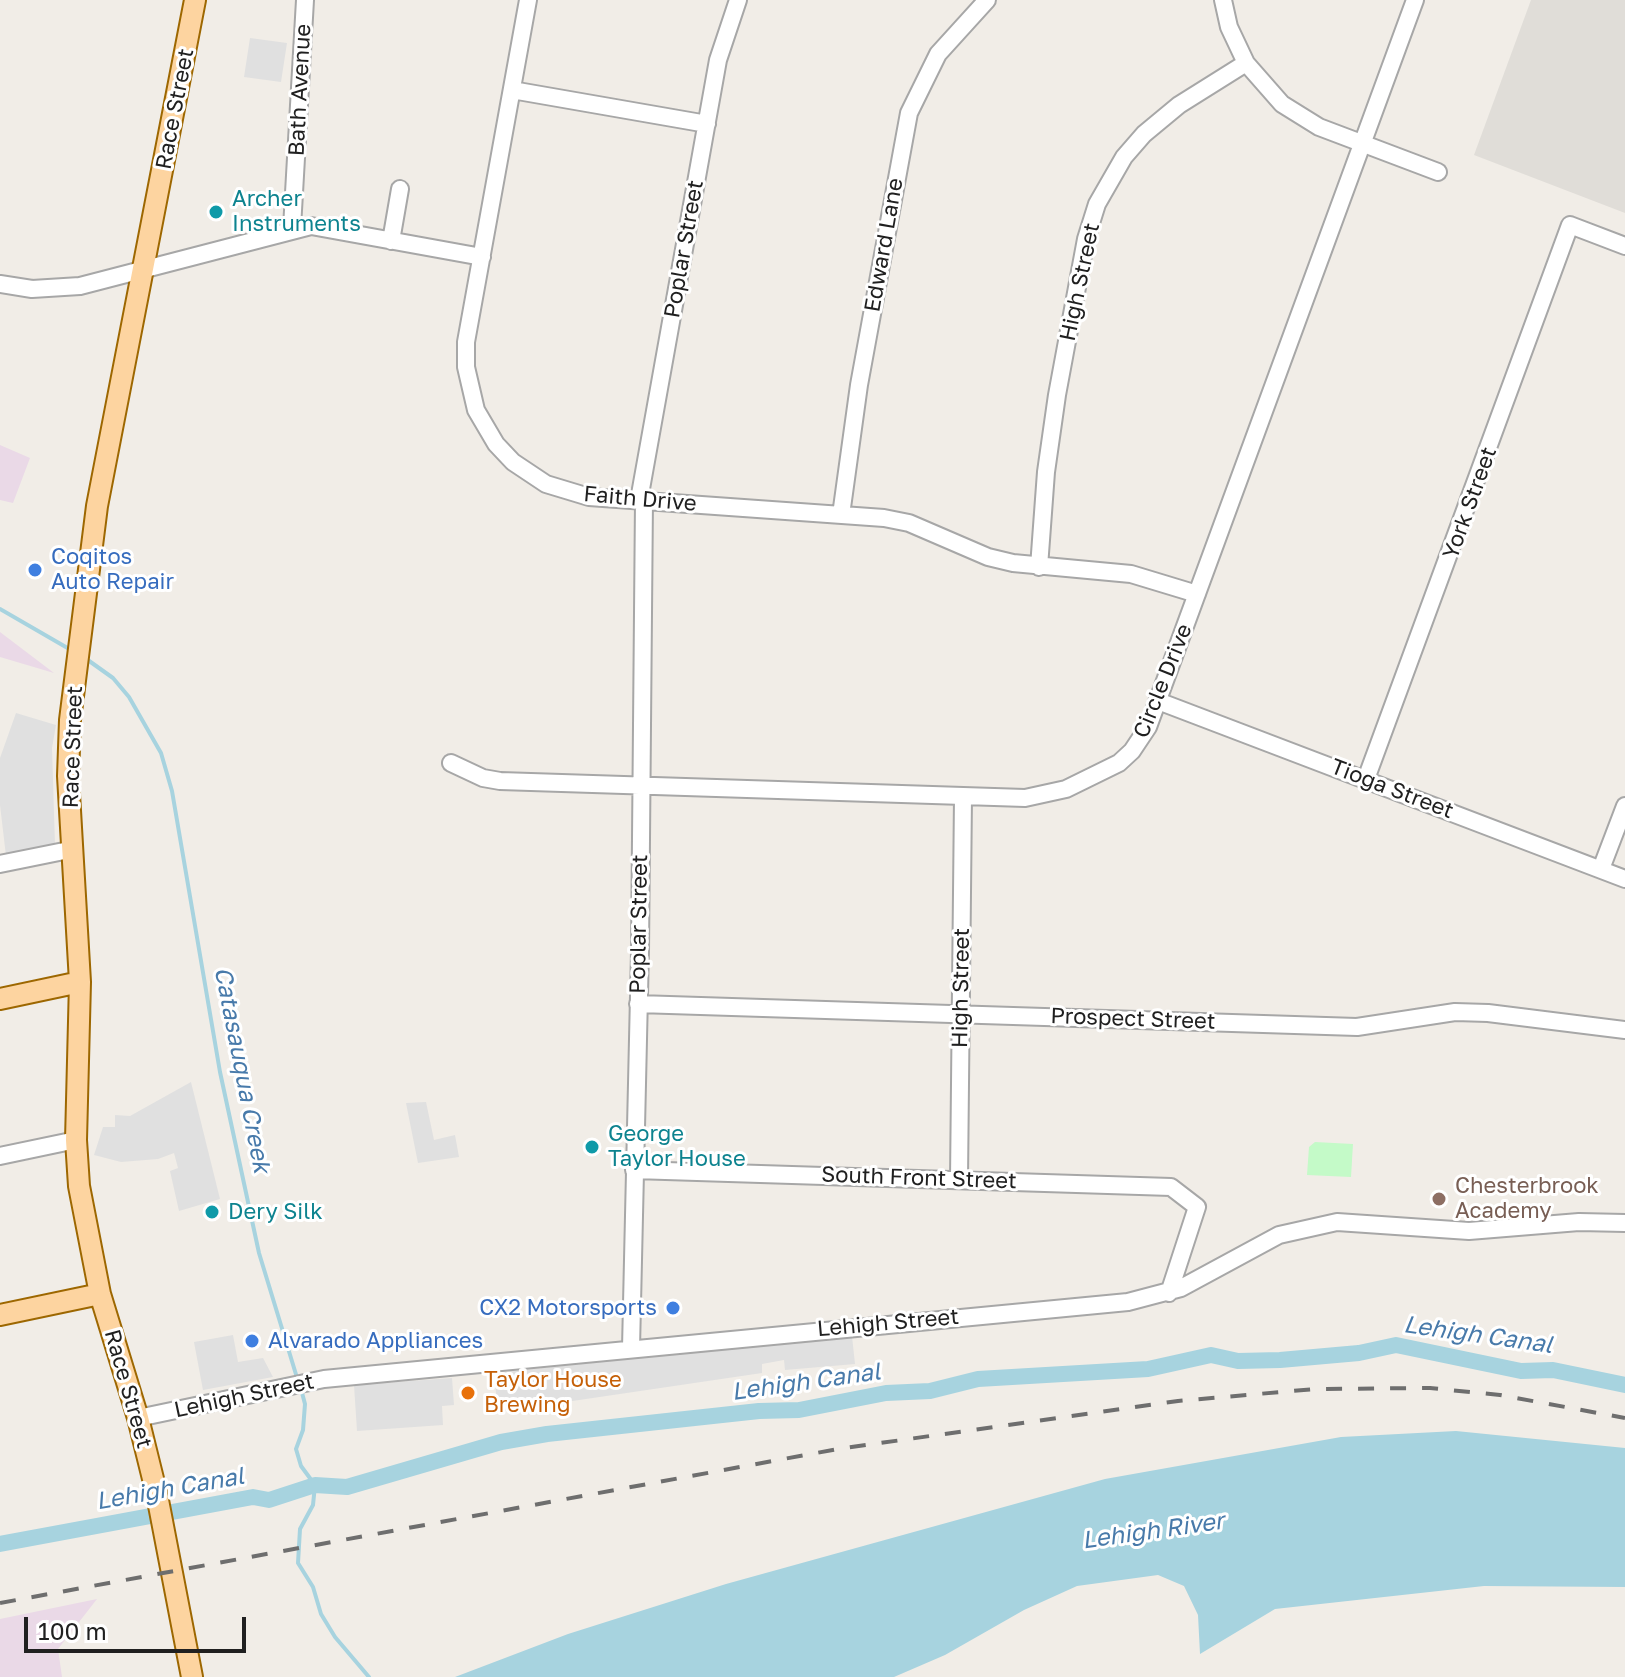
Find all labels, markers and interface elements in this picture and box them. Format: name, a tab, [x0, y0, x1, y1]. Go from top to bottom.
street label: Bath Avenue	[283, 23, 317, 157]
street label: Race Street	[150, 46, 200, 172]
street label: Edward Lane	[859, 176, 909, 314]
street label: Poplar Street	[659, 178, 709, 320]
place label: Archer Instruments	[232, 186, 361, 238]
marker: Archer Instruments	[207, 203, 225, 221]
street label: High Street	[1055, 220, 1105, 344]
street label: York Street	[1438, 443, 1502, 563]
street label: Faith Drive	[582, 481, 698, 517]
place label: Coqitos Auto Repair	[51, 544, 174, 596]
marker: Coqitos Auto Repair	[26, 561, 44, 579]
street label: Circle Drive	[1128, 620, 1198, 742]
street label: Race Street	[58, 685, 88, 809]
street label: Tioga Street	[1327, 754, 1457, 824]
street label: Poplar Street	[625, 854, 653, 994]
street label: High Street	[947, 928, 975, 1048]
water label: Catasauqua Creek	[208, 965, 276, 1175]
street label: Prospect Street	[1050, 1003, 1216, 1035]
place label: George Taylor House	[608, 1121, 746, 1172]
marker: George Taylor House	[583, 1138, 601, 1156]
street label: South Front Street	[821, 1161, 1017, 1195]
place label: Chesterbrook Academy	[1455, 1173, 1599, 1224]
marker: Chesterbrook Academy	[1430, 1190, 1448, 1208]
place label: Dery Silk	[228, 1199, 323, 1225]
marker: Dery Silk	[203, 1203, 221, 1221]
place label: CX2 Motorsports	[479, 1295, 657, 1321]
marker: CX2 Motorsports	[664, 1299, 682, 1317]
street label: Lehigh Street	[816, 1304, 960, 1342]
water label: Lehigh Canal	[1402, 1310, 1554, 1360]
street label: Race Street	[98, 1326, 158, 1452]
place label: Alvarado Appliances	[268, 1328, 483, 1354]
marker: Alvarado Appliances	[243, 1332, 261, 1350]
water label: Lehigh Canal	[730, 1357, 882, 1407]
place label: Taylor House Brewing	[484, 1367, 622, 1418]
street label: Lehigh Street	[172, 1368, 316, 1424]
marker: Taylor House Brewing	[459, 1384, 477, 1402]
water label: Lehigh Canal	[94, 1462, 246, 1516]
water label: Lehigh River	[1080, 1507, 1226, 1555]
scale bar	[28, 1601, 250, 1651]
text: 100 m	[38, 1616, 107, 1645]

